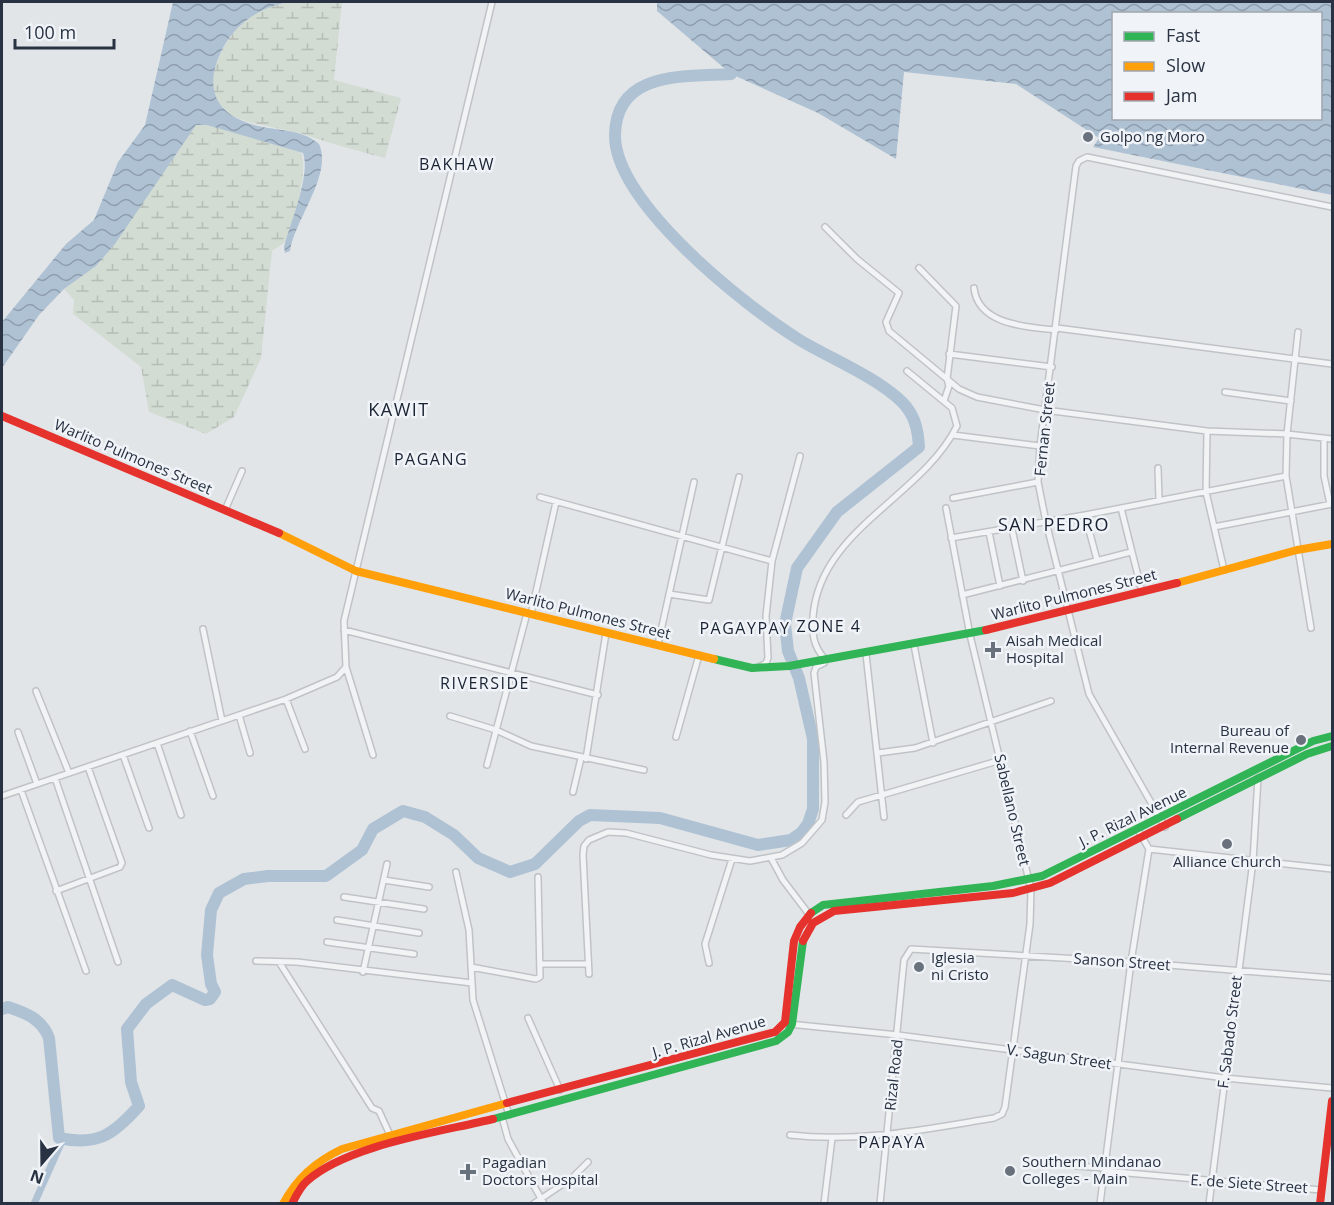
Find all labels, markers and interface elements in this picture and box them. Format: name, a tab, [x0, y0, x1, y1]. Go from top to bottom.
scale bar	[15, 12, 114, 50]
legend	[1112, 12, 1322, 120]
text: 100 m	[24, 20, 76, 44]
text: Fast	[1166, 23, 1200, 47]
text: Slow	[1166, 53, 1205, 77]
text: Jam	[1164, 83, 1198, 107]
place label: Golpo ng Moro	[1100, 126, 1205, 146]
marker: Golpo ng Moro	[1081, 130, 1095, 144]
district label: BAKHAW	[419, 153, 495, 175]
street label: Fernan Street	[1029, 381, 1059, 477]
district label: KAWIT	[368, 397, 430, 421]
street label: Warlito Pulmones Street	[51, 414, 215, 498]
district label: PAGANG	[394, 448, 468, 470]
district label: SAN PEDRO	[998, 512, 1110, 536]
street label: Warlito Pulmones Street	[989, 564, 1158, 624]
street label: Warlito Pulmones Street	[504, 583, 673, 643]
district label: ZONE 4	[797, 615, 861, 637]
district label: PAGAYPAY	[699, 617, 791, 639]
place label: Aisah Medical Hospital	[1006, 630, 1102, 667]
marker: Aisah Medical Hospital	[984, 641, 1002, 659]
district label: RIVERSIDE	[440, 672, 530, 694]
place label: Bureau of Internal Revenue	[1170, 720, 1290, 757]
marker: Bureau of Internal Revenue	[1294, 733, 1308, 747]
street label: Sabellano Street	[990, 752, 1036, 868]
street label: J. P. Rizal Avenue	[1074, 781, 1190, 852]
marker: Alliance Church	[1220, 837, 1234, 851]
place label: Alliance Church	[1173, 851, 1281, 871]
place label: Iglesia ni Cristo	[931, 947, 989, 984]
street label: Sanson Street	[1073, 948, 1171, 974]
marker: Iglesia ni Cristo	[912, 960, 926, 974]
street label: F. Sabado Street	[1212, 974, 1246, 1090]
street label: J. P. Rizal Avenue	[648, 1010, 768, 1062]
street label: Rizal Road	[879, 1038, 907, 1112]
street label: V. Sagun Street	[1005, 1039, 1113, 1073]
district label: PAPAYA	[858, 1131, 926, 1153]
north arrow	[12, 1133, 72, 1193]
place label: Southern Mindanao Colleges - Main	[1022, 1151, 1161, 1188]
place label: Pagadian Doctors Hospital	[482, 1152, 598, 1189]
marker: Pagadian Doctors Hospital	[459, 1163, 477, 1181]
marker: Southern Mindanao Colleges - Main	[1003, 1164, 1017, 1178]
text: N	[27, 1165, 47, 1190]
street label: E. de Siete Street	[1190, 1169, 1308, 1197]

